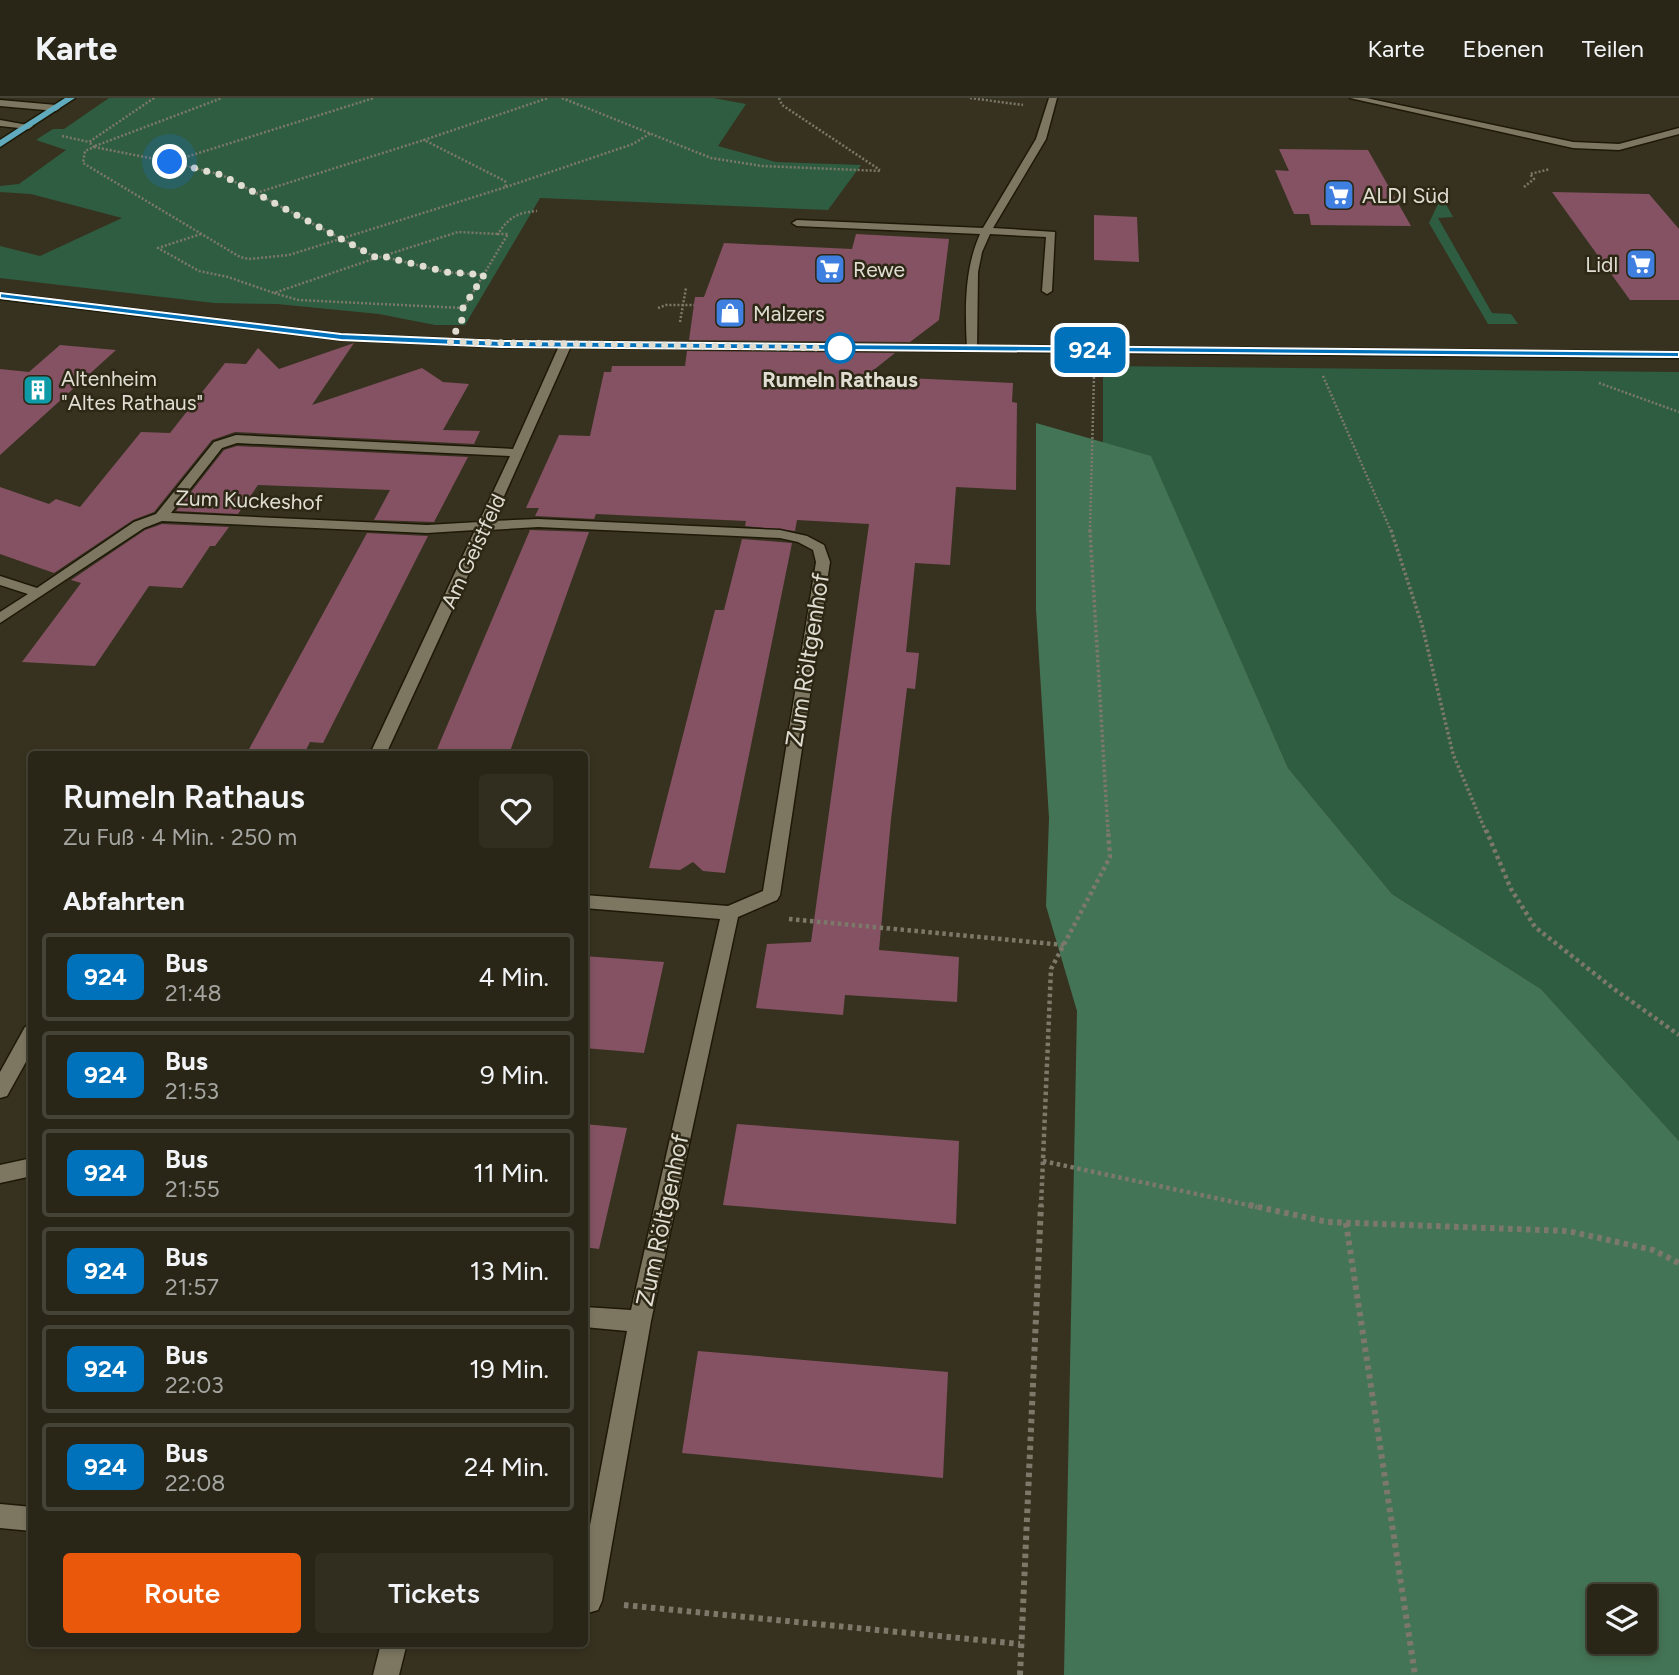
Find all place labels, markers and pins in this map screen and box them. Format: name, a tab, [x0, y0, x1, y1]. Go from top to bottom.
supermarket icon: ALDI Süd	[1322, 178, 1356, 212]
place label: ALDI Süd	[1362, 183, 1449, 208]
supermarket icon: Lidl	[1624, 247, 1658, 281]
supermarket icon: Rewe	[813, 252, 847, 286]
place label: Lidl	[1585, 252, 1618, 277]
place label: Rewe	[853, 257, 905, 282]
shop icon: Malzers	[713, 296, 747, 330]
place label: Malzers	[753, 301, 825, 326]
marker: Rumeln Rathaus	[825, 333, 855, 363]
place label: Altenheim "Altes Rathaus"	[61, 366, 203, 415]
place label: Rumeln Rathaus	[762, 367, 918, 392]
building icon: Altenheim "Altes Rathaus"	[21, 373, 55, 407]

